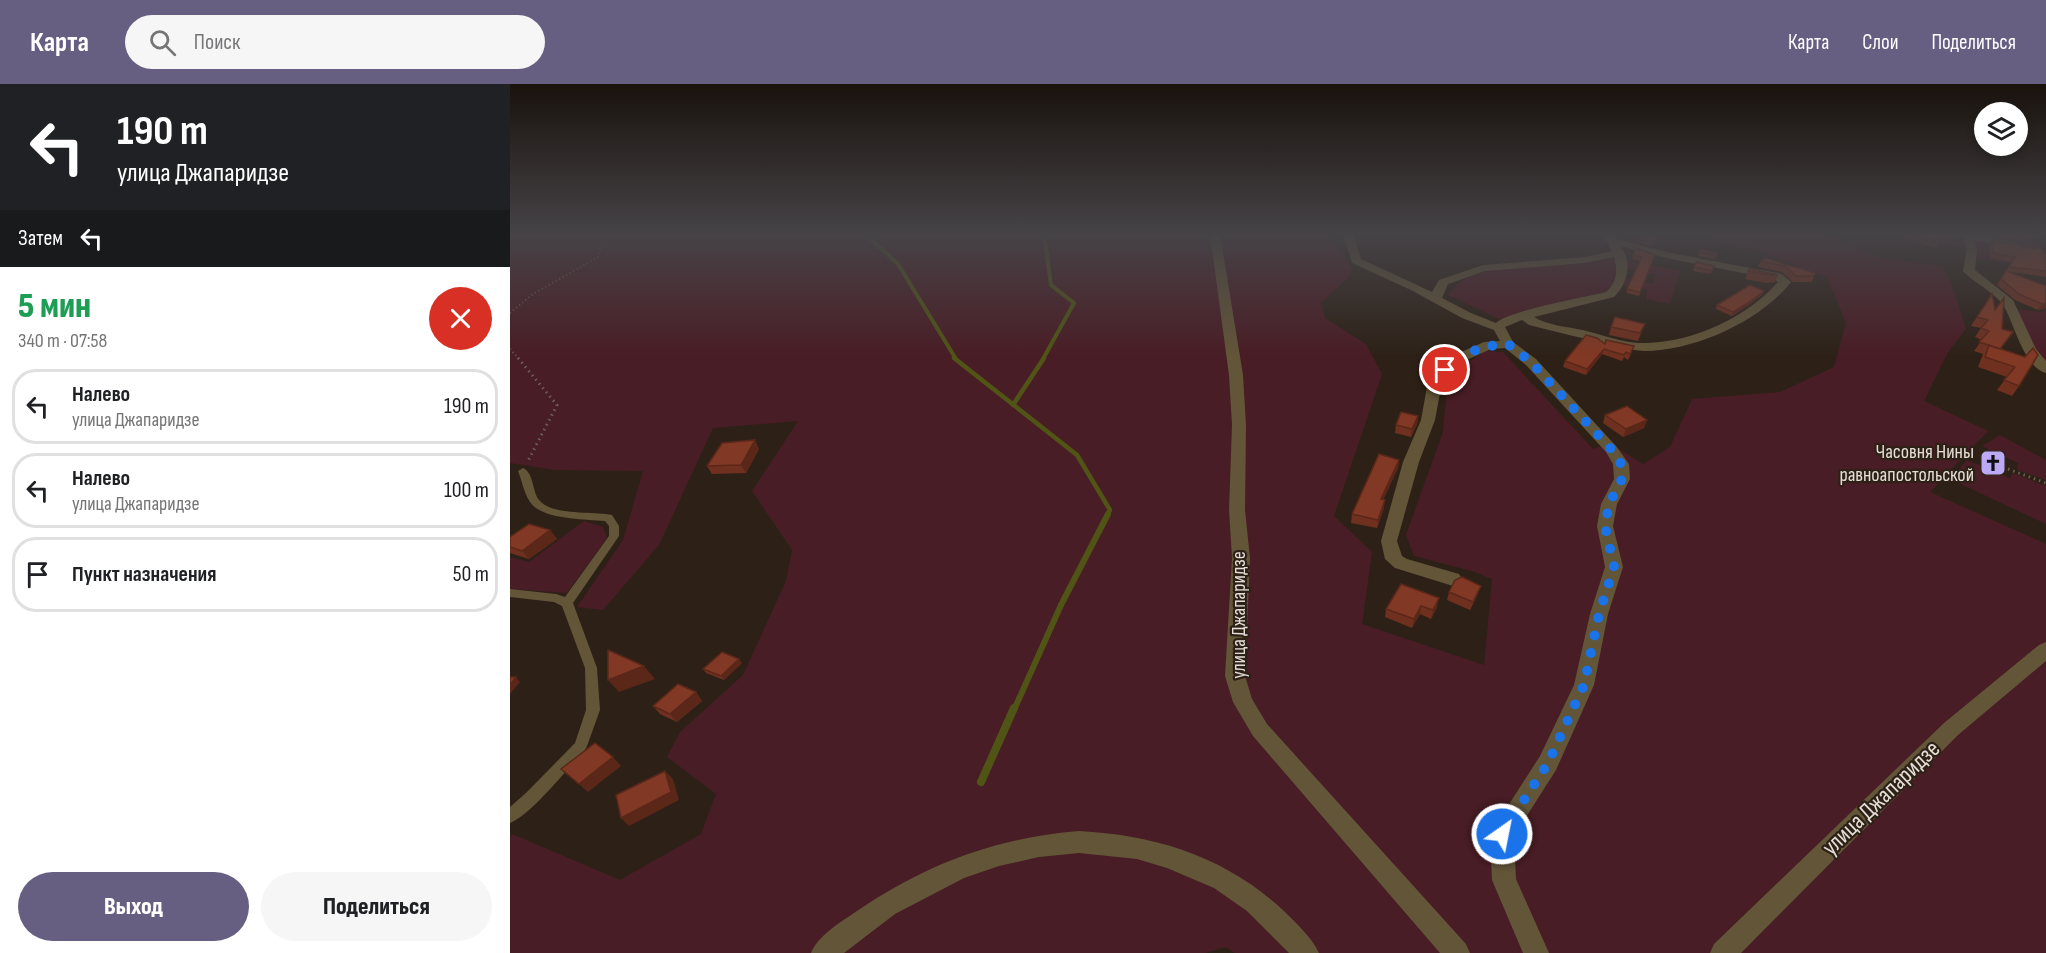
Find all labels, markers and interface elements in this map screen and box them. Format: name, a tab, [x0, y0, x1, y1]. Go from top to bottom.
search box	[125, 15, 545, 69]
text: Карта	[30, 26, 89, 59]
icon: search	[146, 26, 179, 59]
text: Поиск	[194, 29, 240, 56]
text: Карта	[1788, 30, 1829, 55]
text: Слои	[1862, 30, 1898, 55]
text: Поделиться	[1931, 30, 2016, 55]
map controls	[1974, 102, 2028, 156]
button: layers	[1974, 102, 2028, 156]
text: 190 m	[117, 106, 208, 157]
icon: left	[18, 108, 96, 186]
text: улица Джапаридзе	[117, 157, 289, 189]
icon: left	[75, 222, 108, 255]
text: Затем	[18, 225, 63, 252]
text: 5 мин	[18, 285, 91, 328]
button: close	[429, 287, 492, 350]
text: 340 m · 07:58	[18, 329, 107, 353]
pin	[1419, 344, 1470, 395]
icon: arrive	[1428, 353, 1461, 386]
text: Налево	[72, 381, 130, 408]
icon: left	[21, 390, 54, 423]
text: 190 m	[444, 393, 489, 420]
text: улица Джапаридзе	[72, 408, 200, 432]
place label: Часовня Нины равноапостольской	[1839, 440, 1974, 487]
church icon: Часовня Нины равноапостольской	[1978, 448, 2008, 478]
text: Налево	[72, 465, 130, 492]
icon: left	[21, 474, 54, 507]
text: 100 m	[444, 477, 489, 504]
text: улица Джапаридзе	[72, 492, 200, 516]
street label: улица Джапаридзе	[1227, 551, 1251, 679]
icon: arrive	[21, 558, 54, 591]
text: Пункт назначения	[72, 561, 216, 588]
text: 50 m	[453, 561, 489, 588]
street label: улица Джапаридзе	[1816, 734, 1946, 862]
position arrow	[1470, 802, 1534, 866]
button: Выход	[18, 872, 249, 941]
button: Поделиться	[261, 872, 492, 941]

